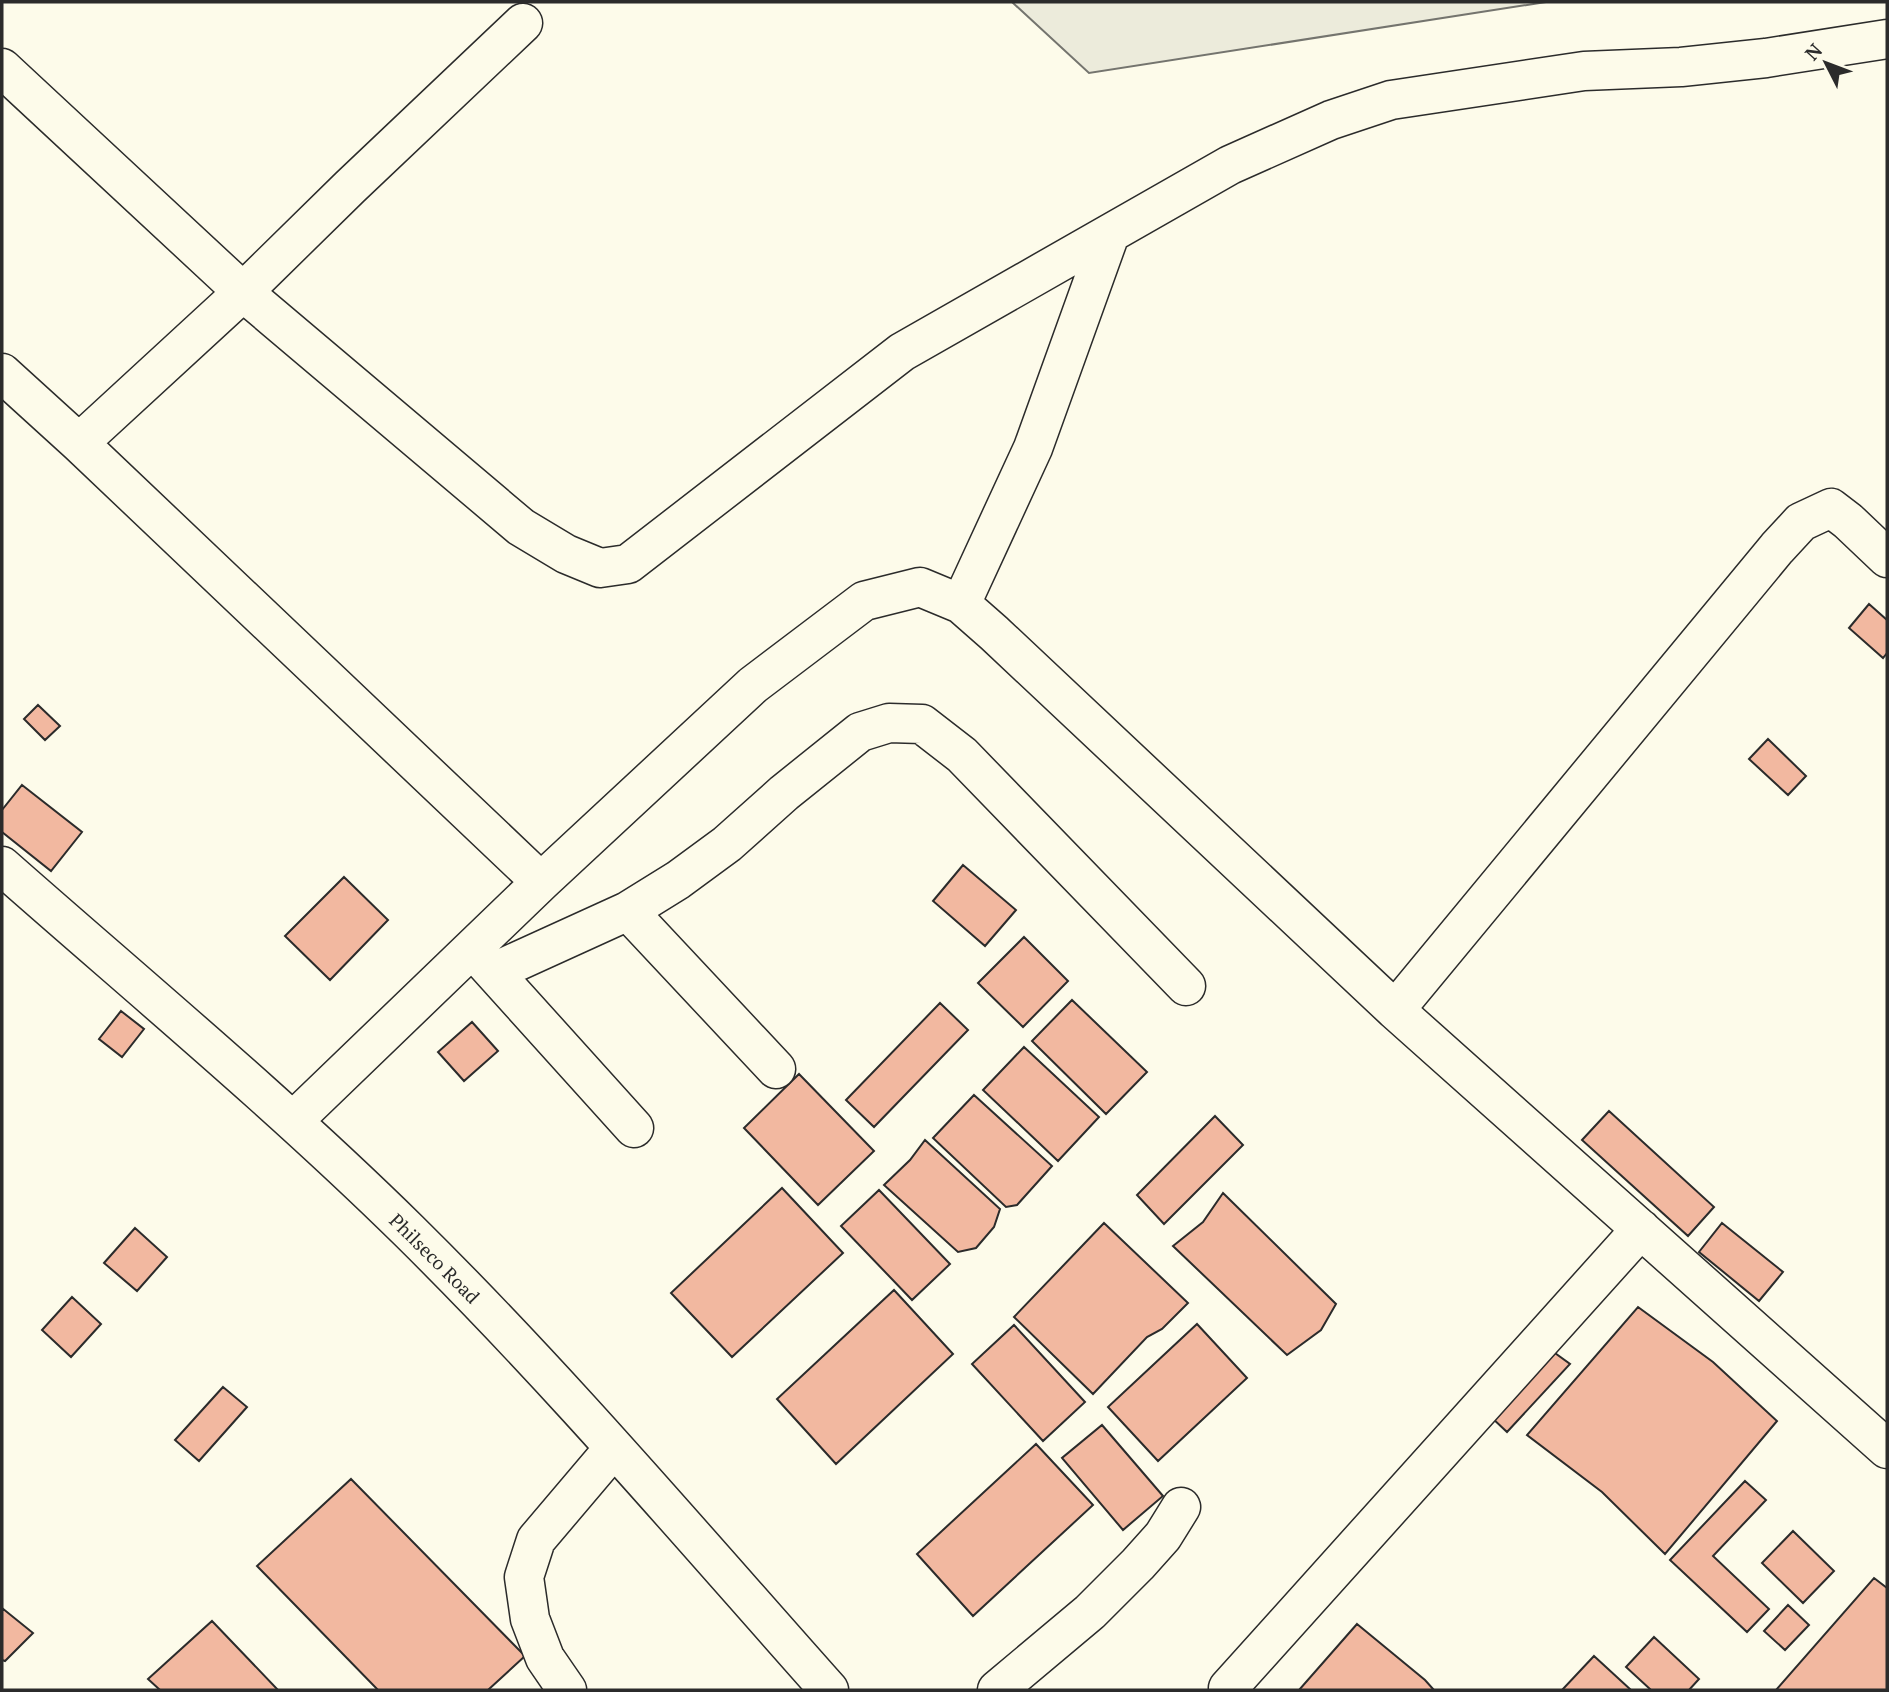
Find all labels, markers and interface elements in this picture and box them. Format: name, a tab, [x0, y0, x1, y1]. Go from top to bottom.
north arrow	[1791, 28, 1861, 98]
text: N	[1799, 37, 1828, 65]
street label: Philseco Road	[385, 1208, 486, 1309]

